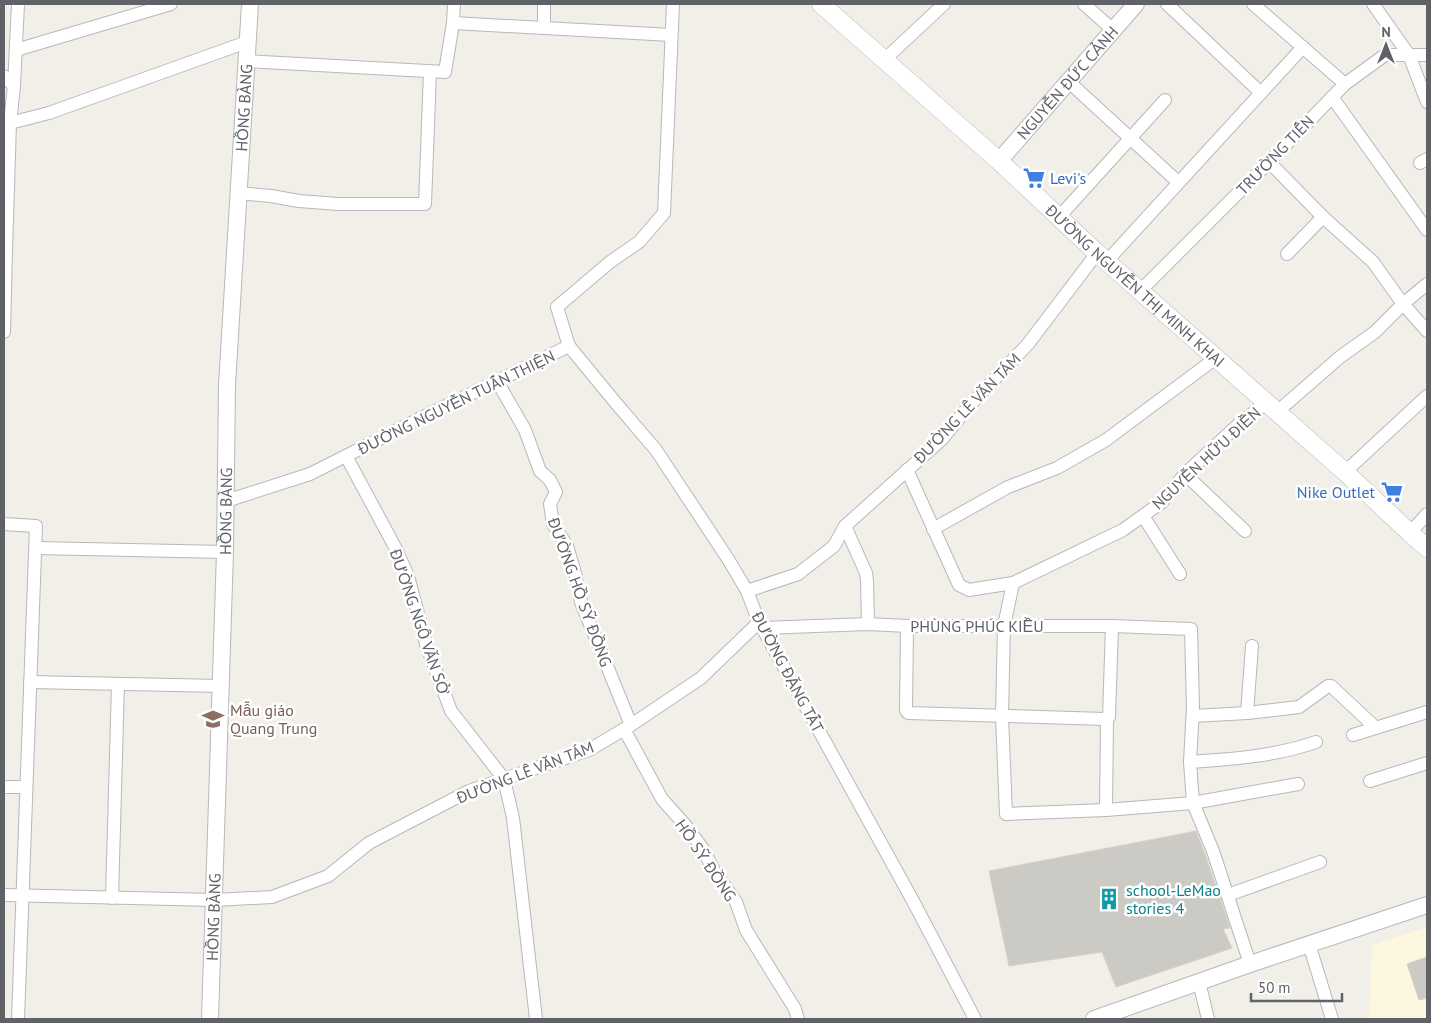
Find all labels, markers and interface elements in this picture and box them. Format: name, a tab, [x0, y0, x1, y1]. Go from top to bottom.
north arrow	[1361, 20, 1411, 70]
street label: NGUYỄN ĐỨC CẢNH	[1012, 22, 1122, 143]
text: N	[1381, 23, 1391, 41]
street label: HỒNG BÀNG	[231, 64, 256, 152]
street label: TRƯỜNG TIẾN	[1232, 111, 1318, 199]
supermarket icon: Levi's	[1021, 165, 1047, 191]
place label: Levi's	[1050, 168, 1087, 188]
street label: ĐƯỜNG NGUYỄN THỊ MINH KHAI	[1041, 199, 1229, 371]
street label: ĐƯỜNG NGUYỄN TUẤN THIỆN	[353, 345, 558, 459]
street label: ĐƯỜNG LÊ VĂN TÁM	[909, 349, 1025, 468]
street label: NGUYỄN HỮU ĐIỀN	[1147, 402, 1265, 514]
street label: HỒNG BÀNG	[215, 467, 236, 555]
supermarket icon: Nike Outlet	[1379, 479, 1405, 505]
place label: Nike Outlet	[1297, 482, 1376, 502]
street label: ĐƯỜNG HỒ SỸ ĐỒNG	[543, 514, 616, 669]
street label: ĐƯỜNG NGÔ VĂN SỞ	[385, 545, 454, 698]
street label: ĐƯỜNG ĐẶNG TẤT	[747, 607, 828, 736]
street label: PHÙNG PHÚC KIỀU	[910, 616, 1044, 636]
place label: Mẫu giáo Quang Trung	[230, 700, 317, 738]
school or university icon: Mẫu giáo Quang Trung	[200, 706, 226, 732]
street label: ĐƯỜNG LÊ VĂN TÁM	[453, 737, 596, 808]
street label: HỒ SỸ ĐỒNG	[671, 815, 741, 905]
street label: HỒNG BÀNG	[202, 873, 225, 961]
place label: school-LeMao stories 4	[1126, 880, 1221, 918]
building icon: school-LeMao stories 4	[1096, 886, 1122, 912]
scale bar	[1251, 970, 1342, 1002]
text: 50 m	[1258, 978, 1291, 997]

